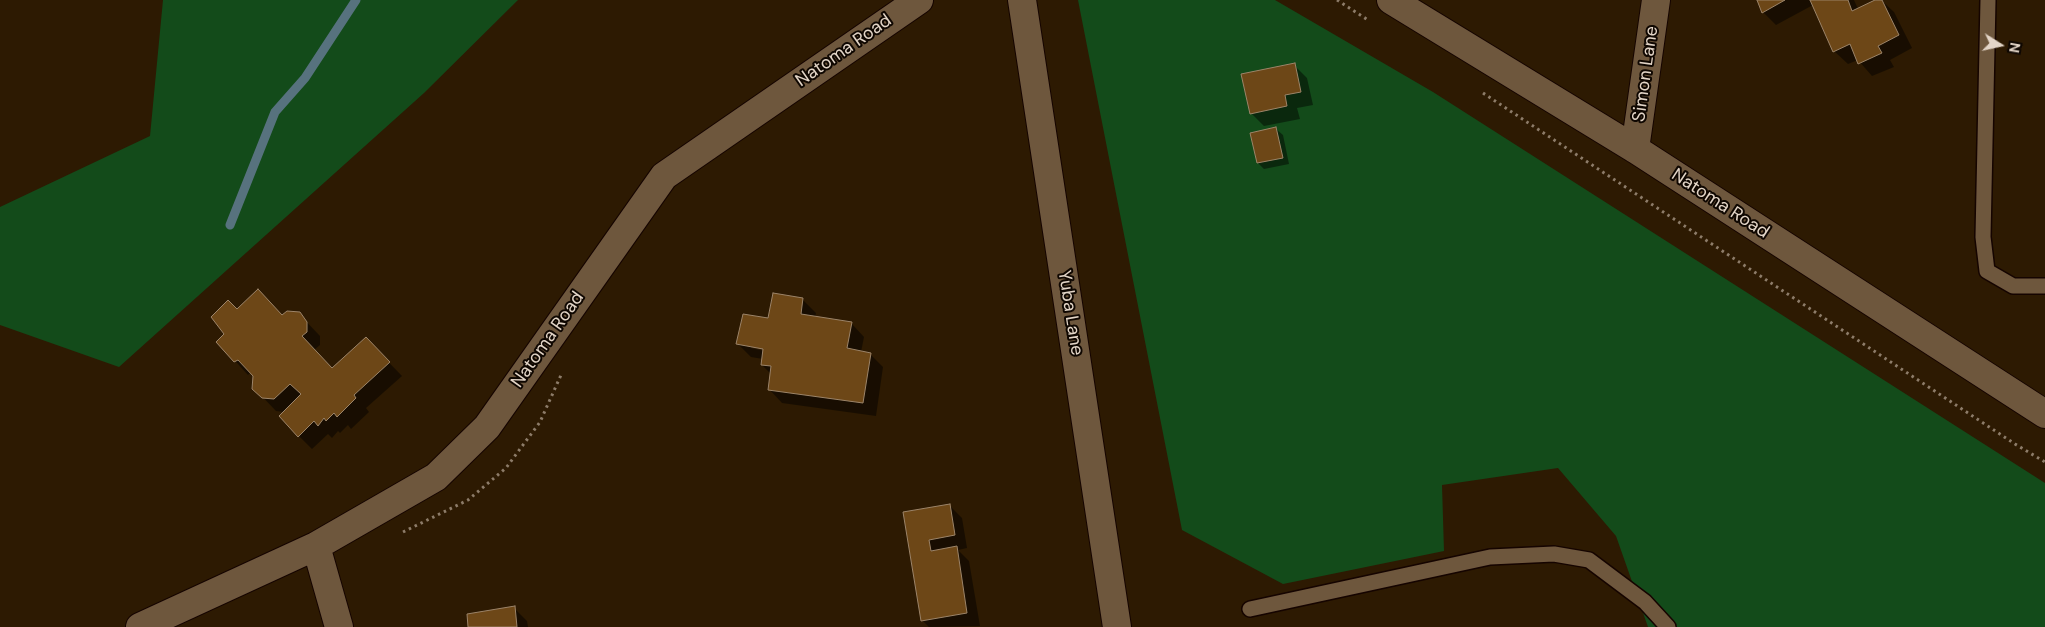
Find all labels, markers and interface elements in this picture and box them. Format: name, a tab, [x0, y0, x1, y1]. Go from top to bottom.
street label: Natoma Road	[792, 10, 896, 92]
north arrow	[1975, 20, 2025, 70]
street label: Simon Lane	[1629, 25, 1663, 123]
text: N	[2005, 41, 2025, 54]
street label: Natoma Road	[1667, 164, 1773, 244]
street label: Yuba Lane	[1053, 269, 1087, 357]
street label: Natoma Road	[507, 288, 589, 392]

